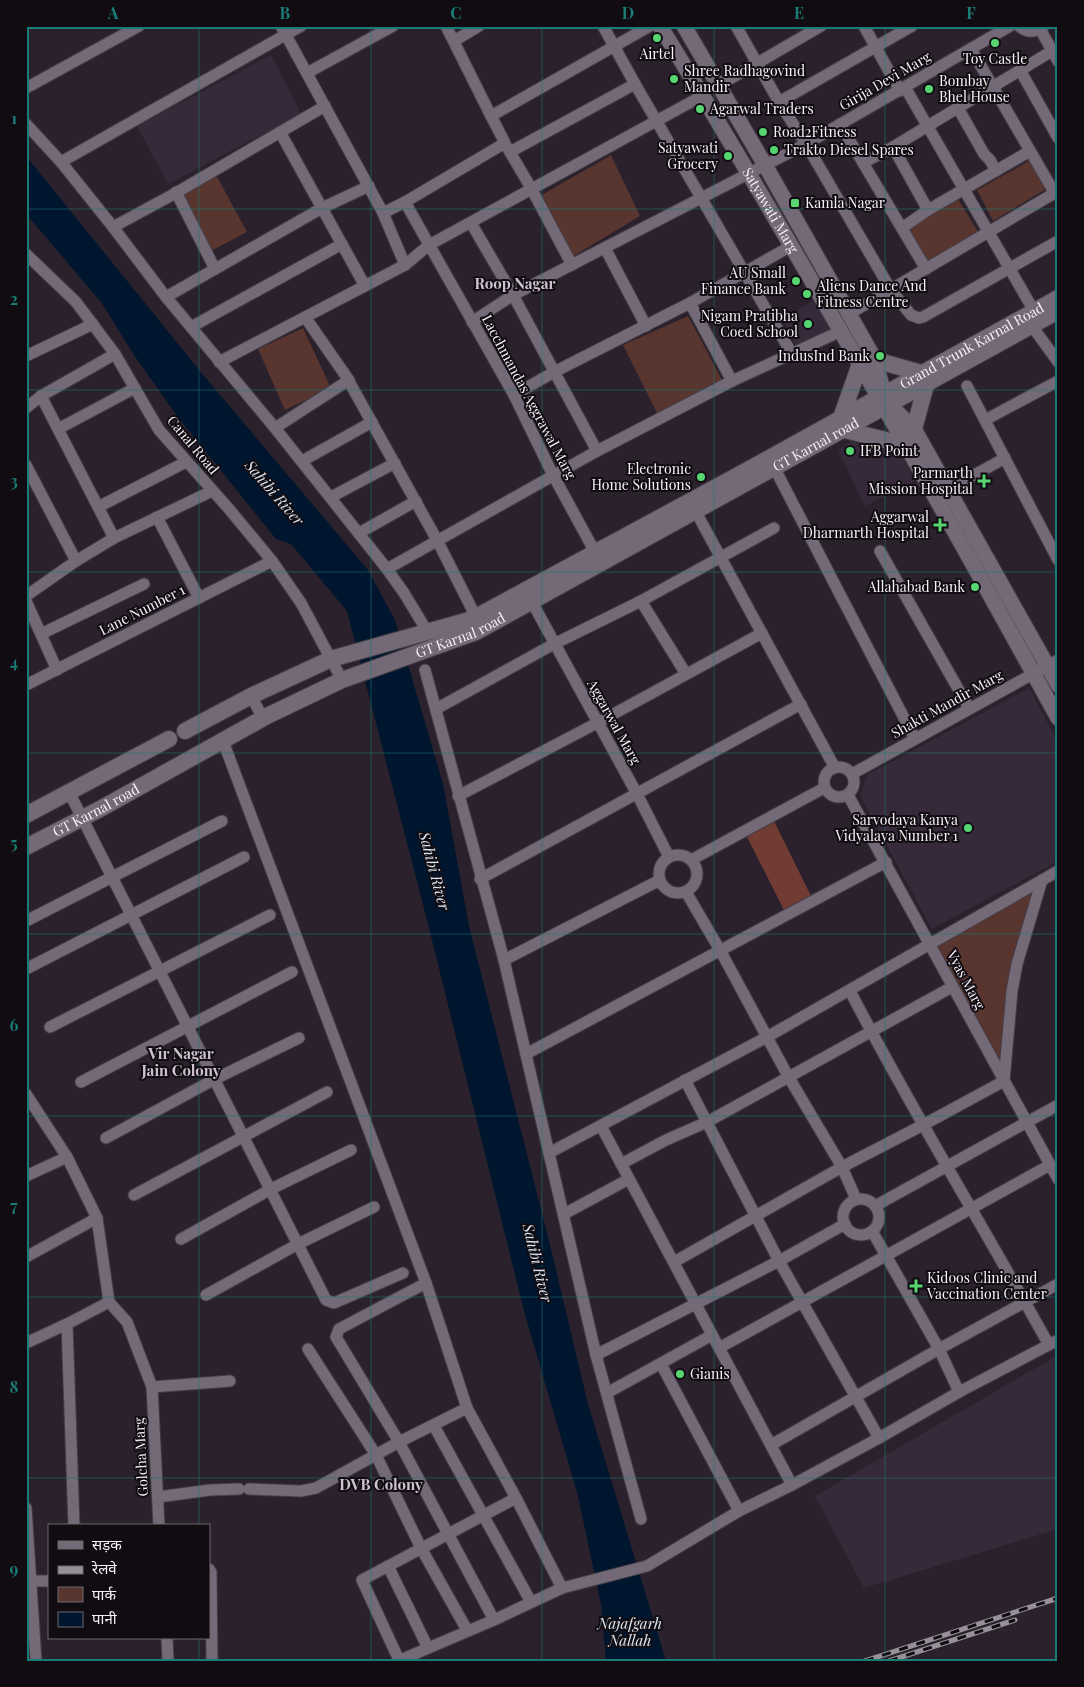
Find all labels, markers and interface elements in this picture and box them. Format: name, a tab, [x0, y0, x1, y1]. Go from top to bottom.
text: A	[107, 2, 119, 23]
text: B	[280, 2, 291, 23]
text: C	[450, 2, 462, 23]
text: D	[622, 2, 634, 23]
text: E	[794, 2, 804, 23]
text: F	[966, 2, 976, 23]
marker: Airtel	[651, 32, 663, 44]
marker: Toy Castle	[989, 37, 1001, 49]
place label: Airtel	[638, 44, 675, 63]
street label: Girija Devi Marg	[836, 46, 934, 114]
place label: Toy Castle	[963, 49, 1027, 68]
place label: Shree Radhagovind Mandir	[684, 61, 805, 96]
place label: Bombay Bhel House	[939, 71, 1010, 106]
marker: Shree Radhagovind Mandir	[668, 73, 680, 85]
marker: Bombay Bhel House	[923, 83, 935, 95]
place label: Agarwal Traders	[709, 99, 814, 118]
marker: Agarwal Traders	[694, 103, 706, 115]
text: 1	[11, 107, 17, 128]
place label: Road2Fitness	[773, 122, 857, 141]
marker: Road2Fitness	[757, 126, 769, 138]
place label: Satyawati Grocery	[658, 138, 718, 173]
place label: Trakto Diesel Spares	[784, 140, 914, 159]
marker: Trakto Diesel Spares	[768, 144, 780, 156]
marker: Satyawati Grocery	[722, 150, 734, 162]
street label: Satyawati Marg	[738, 164, 804, 257]
place label: Kamla Nagar	[805, 193, 886, 212]
marker: Kamla Nagar	[789, 197, 801, 209]
place label: AU Small Finance Bank	[701, 263, 786, 298]
district label: Roop Nagar	[474, 273, 556, 293]
marker: AU Small Finance Bank	[790, 275, 802, 287]
place label: Aliens Dance And Fitness Centre	[816, 276, 927, 311]
text: 2	[10, 288, 18, 309]
marker: Aliens Dance And Fitness Centre	[801, 288, 813, 300]
street label: Grand Trunk Karnal Road	[896, 298, 1047, 393]
place label: Nigam Pratibha Coed School	[701, 306, 798, 341]
street label: Lacchmandas Aggrawal Marg	[478, 311, 581, 483]
marker: Nigam Pratibha Coed School	[802, 318, 814, 330]
place label: IndusInd Bank	[778, 346, 870, 365]
marker: IndusInd Bank	[874, 350, 886, 362]
street label: Canal Road	[163, 411, 224, 478]
street label: GT Karnal road	[769, 413, 862, 476]
place label: IFB Point	[860, 441, 919, 460]
marker: IFB Point	[844, 445, 856, 457]
water label: Sahibi River	[240, 455, 309, 530]
place label: Electronic Home Solutions	[591, 459, 691, 494]
place label: Parmarth Mission Hospital	[868, 463, 974, 498]
text: 3	[10, 470, 18, 491]
marker: Electronic Home Solutions	[695, 471, 707, 483]
marker: Parmarth Mission Hospital	[977, 474, 991, 488]
place label: Aggarwal Dharmarth Hospital	[803, 507, 929, 542]
marker: Aggarwal Dharmarth Hospital	[933, 518, 947, 532]
place label: Allahabad Bank	[867, 577, 965, 596]
street label: Lane Number 1	[96, 580, 188, 639]
marker: Allahabad Bank	[969, 581, 981, 593]
street label: GT Karnal road	[413, 608, 508, 662]
text: 4	[10, 651, 18, 672]
street label: Shakti Mandir Marg	[888, 665, 1006, 742]
street label: Aggarwal Marg	[583, 675, 646, 768]
street label: GT Karnal road	[49, 779, 143, 841]
place label: Sarvodaya Kanya Vidyalaya Number 1	[834, 810, 958, 845]
marker: Sarvodaya Kanya Vidyalaya Number 1	[962, 822, 974, 834]
water label: Sahibi River	[415, 828, 455, 913]
text: 5	[10, 832, 18, 853]
street label: Vyas Marg	[942, 946, 990, 1013]
text: 6	[10, 1014, 19, 1035]
district label: Vir Nagar Jain Colony	[140, 1043, 221, 1080]
text: 7	[10, 1195, 18, 1216]
water label: Sahibi River	[518, 1220, 558, 1305]
place label: Kidoos Clinic and Vaccination Center	[926, 1268, 1048, 1303]
marker: Kidoos Clinic and Vaccination Center	[909, 1279, 923, 1293]
place label: Gianis	[690, 1364, 730, 1383]
marker: Gianis	[674, 1368, 686, 1380]
text: 8	[10, 1376, 19, 1397]
street label: Golcha Marg	[129, 1416, 152, 1497]
district label: DVB Colony	[339, 1474, 423, 1494]
legend	[48, 1524, 210, 1640]
text: सड़क	[92, 1534, 122, 1554]
text: 9	[10, 1558, 19, 1579]
text: रेलवे	[91, 1558, 117, 1578]
text: पार्क	[92, 1584, 116, 1604]
text: पानी	[92, 1608, 118, 1628]
water label: Najafgarh Nallah	[596, 1613, 662, 1650]

